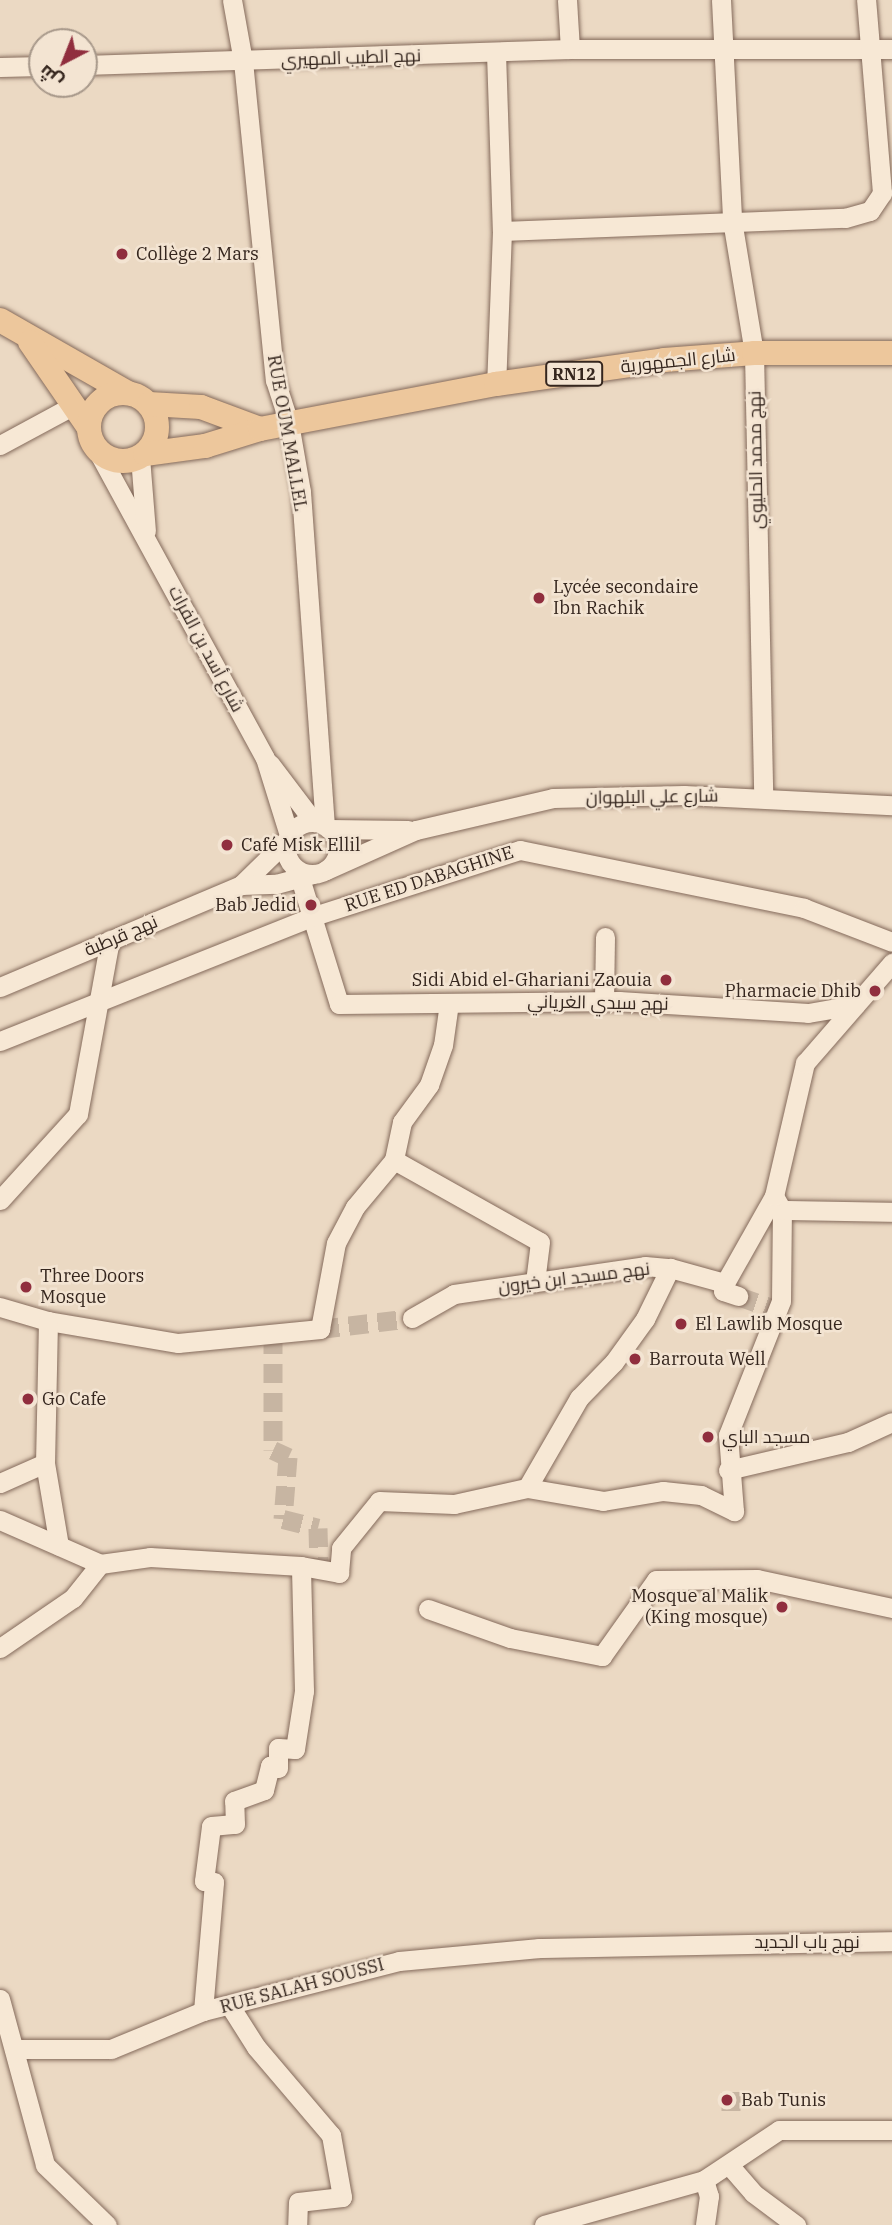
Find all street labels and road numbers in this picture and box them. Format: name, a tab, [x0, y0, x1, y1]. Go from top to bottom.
street label: نهج الطيب المهيري	[281, 45, 421, 71]
street label: شارع الجمهورية	[619, 344, 737, 378]
street label: RUE OUM MALLEL	[263, 353, 311, 513]
road number: RN12	[544, 362, 604, 386]
street label: نهج محمد الحليوي	[744, 391, 768, 529]
street label: شارع أسد بن الفرات	[164, 582, 248, 716]
street label: شارع علي البلهوان	[586, 785, 718, 809]
street label: RUE ED DABAGHINE	[342, 841, 516, 917]
street label: نهج قرطبة	[81, 911, 161, 961]
street label: نهج سيدي الغرياني	[527, 991, 669, 1015]
street label: نهج مسجد ابن خيرون	[497, 1258, 651, 1298]
street label: نهج باب الجديد	[754, 1931, 860, 1953]
street label: RUE SALAH SOUSSI	[218, 1954, 386, 2018]

